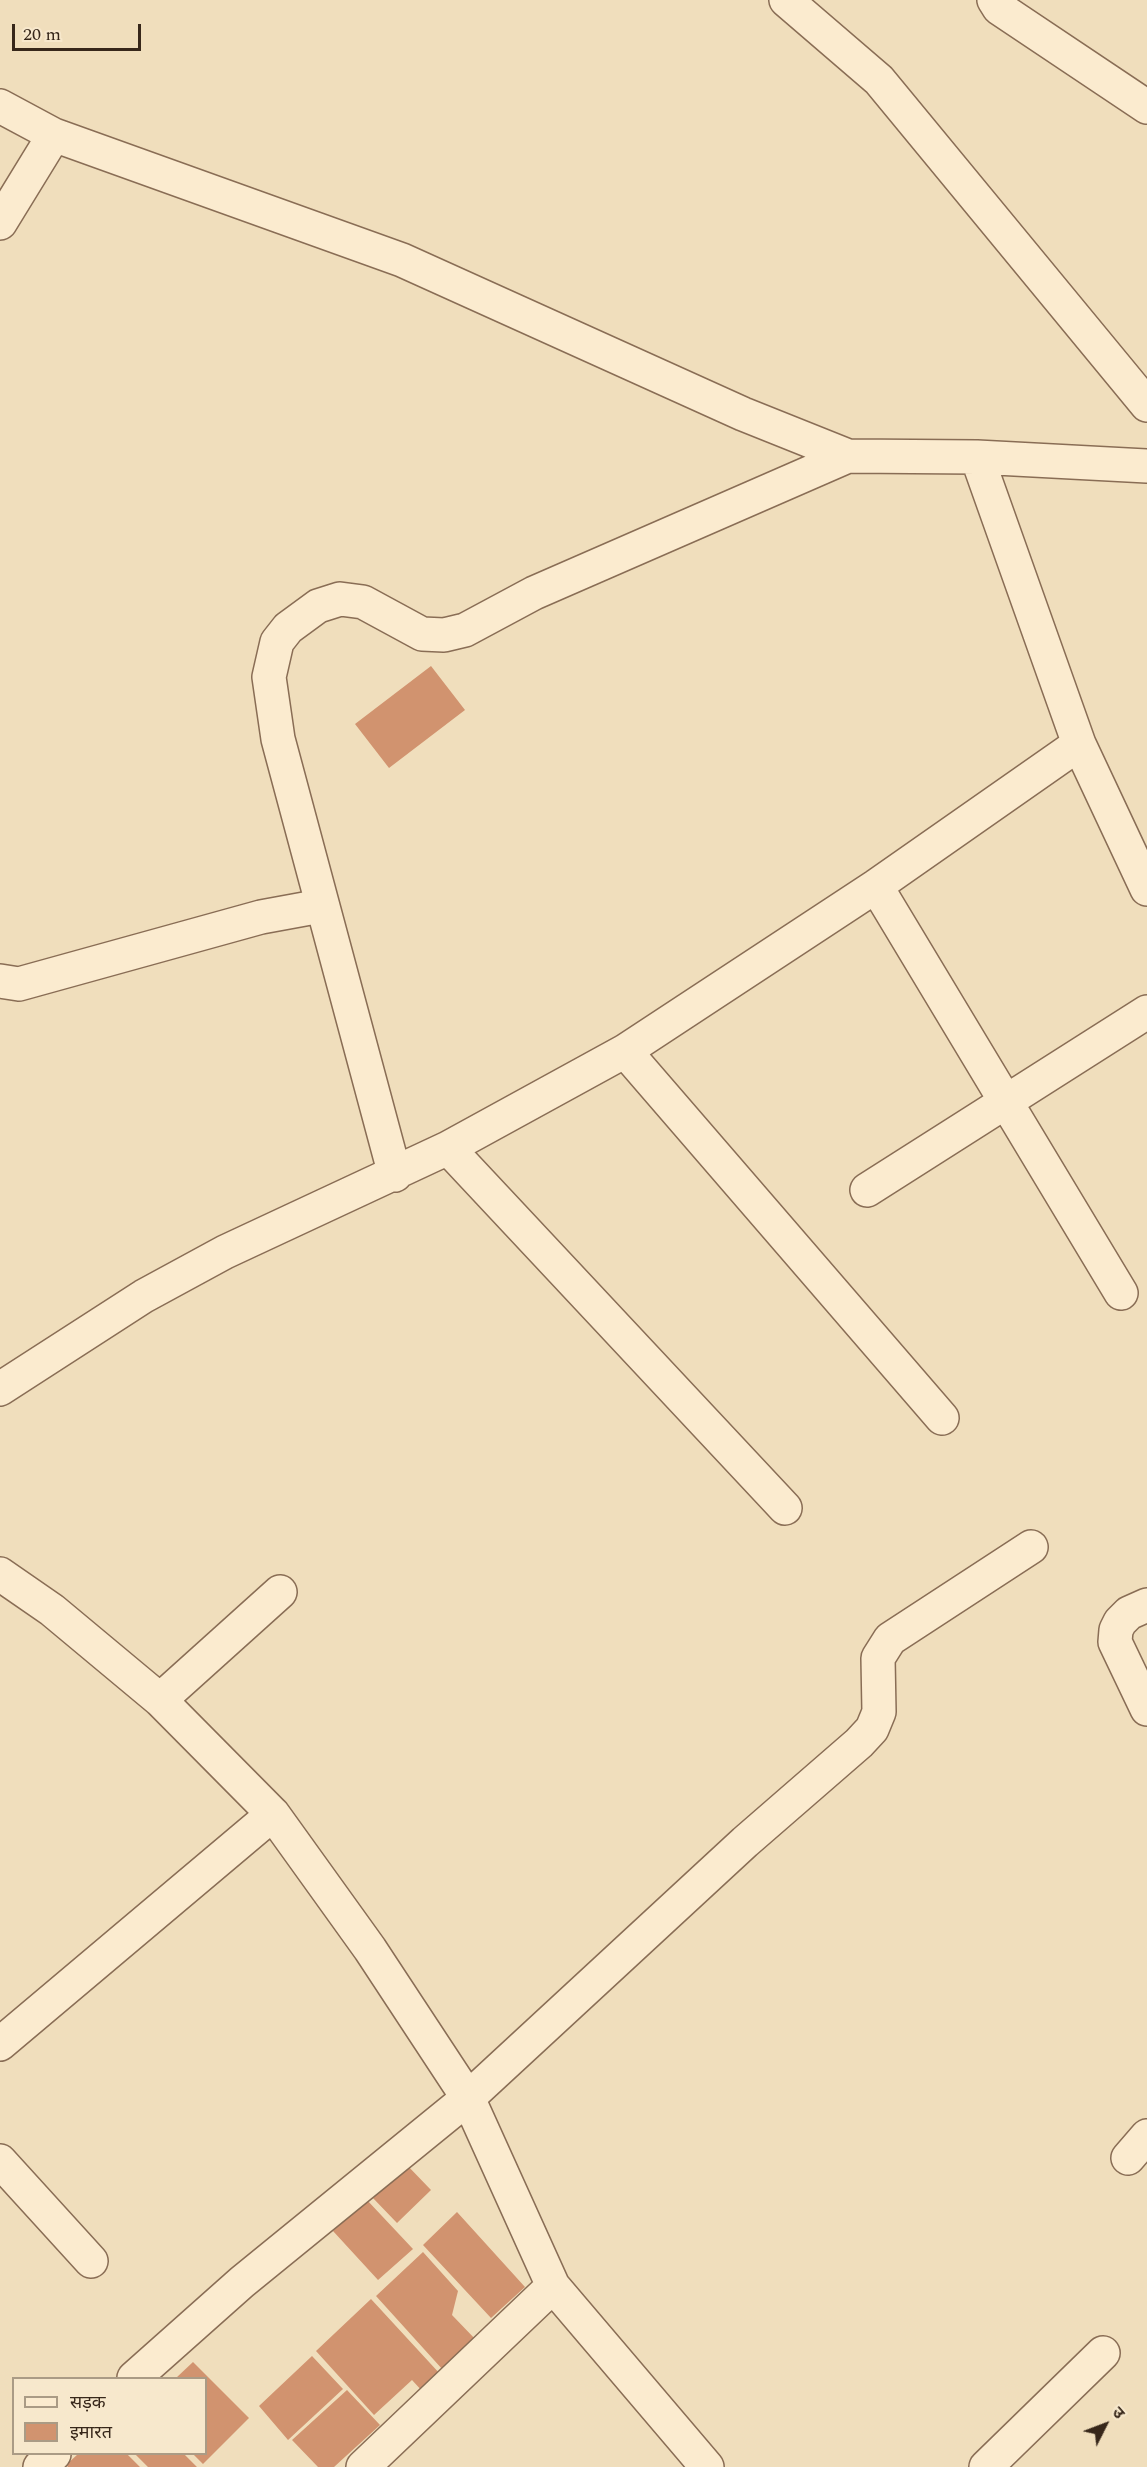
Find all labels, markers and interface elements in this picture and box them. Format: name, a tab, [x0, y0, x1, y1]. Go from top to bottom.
scale bar	[15, 12, 144, 50]
text: 20 m	[23, 21, 61, 48]
legend	[12, 2377, 207, 2455]
text: सड़क	[70, 2389, 106, 2416]
north arrow	[1075, 2395, 1135, 2455]
text: उ	[1106, 2401, 1130, 2424]
text: इमारत	[70, 2419, 112, 2446]

